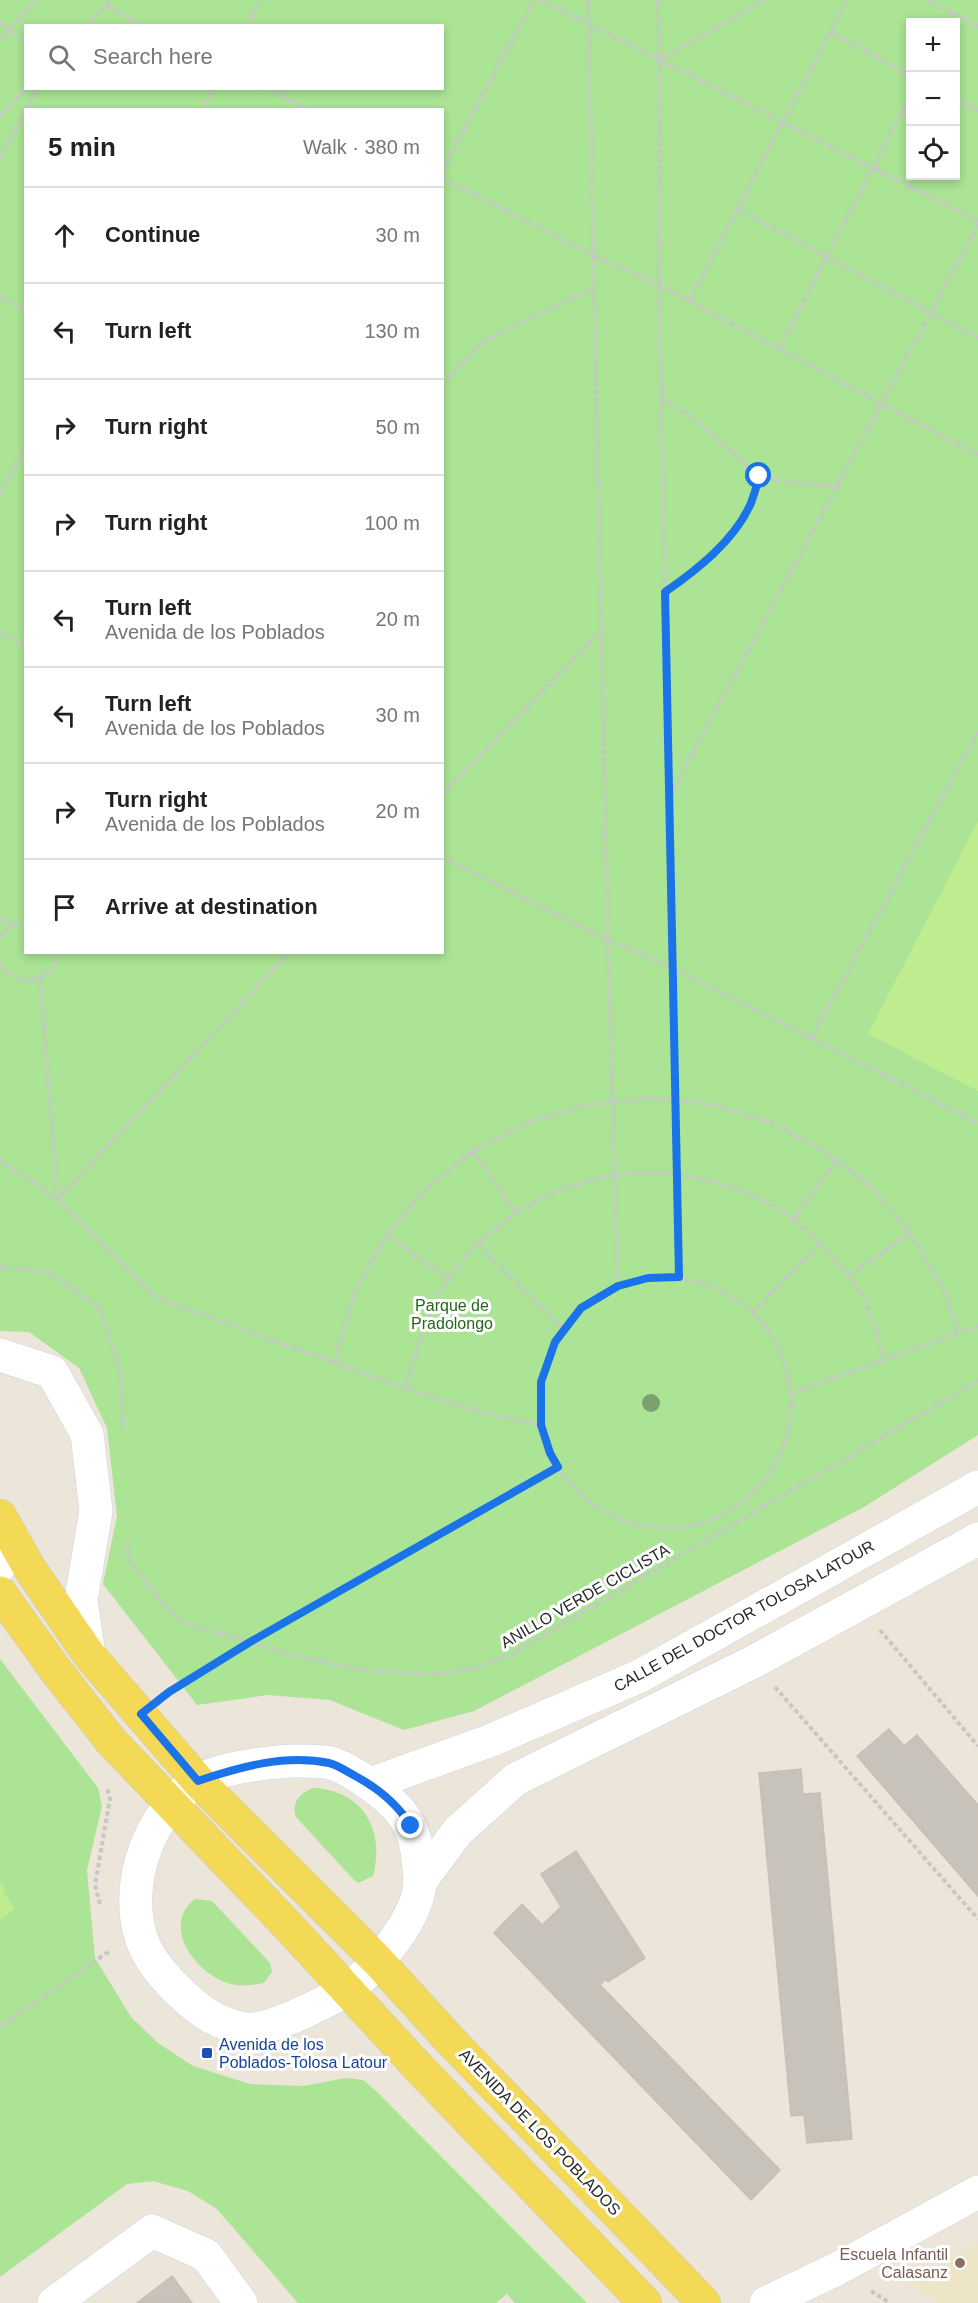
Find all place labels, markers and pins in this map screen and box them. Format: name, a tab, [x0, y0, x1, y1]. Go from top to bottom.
place label: Avenida de los Poblados-Tolosa Latour	[219, 2036, 388, 2071]
marker: Avenida de los Poblados-Tolosa Latour	[200, 2046, 214, 2060]
place label: Escuela Infantil Calasanz	[839, 2246, 948, 2281]
marker: Escuela Infantil Calasanz	[953, 2256, 967, 2270]

